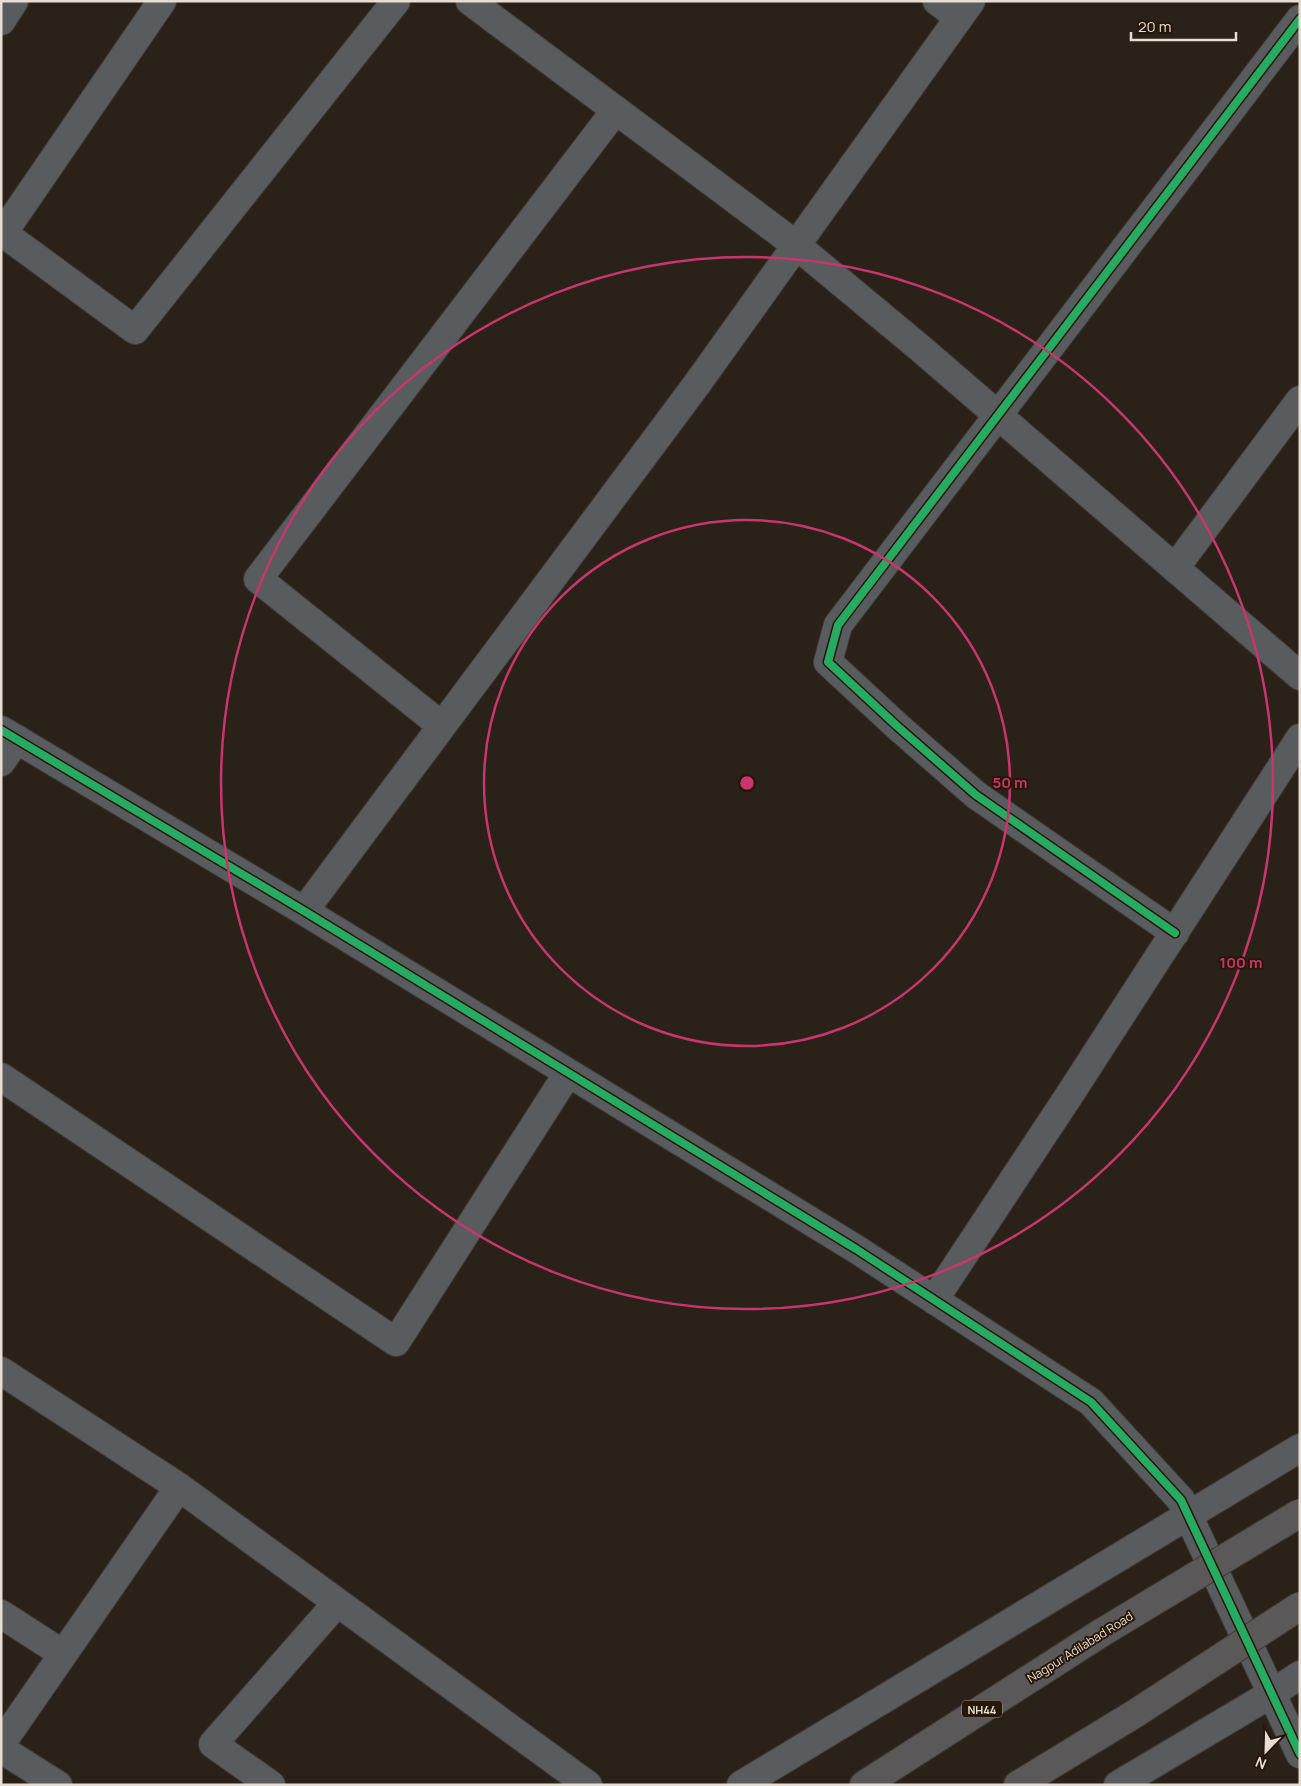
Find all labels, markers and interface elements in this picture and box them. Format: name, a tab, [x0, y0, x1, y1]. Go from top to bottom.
scale bar	[1131, 10, 1236, 42]
text: 20 m	[1138, 16, 1171, 37]
text: 50 m	[992, 772, 1028, 793]
centre of rings	[738, 774, 756, 792]
text: 100 m	[1220, 952, 1262, 973]
street label: Nagpur Adilabad Road	[1024, 1608, 1136, 1686]
road number: NH44	[962, 1700, 1002, 1718]
north arrow	[1241, 1726, 1291, 1776]
text: N	[1252, 1753, 1269, 1774]

